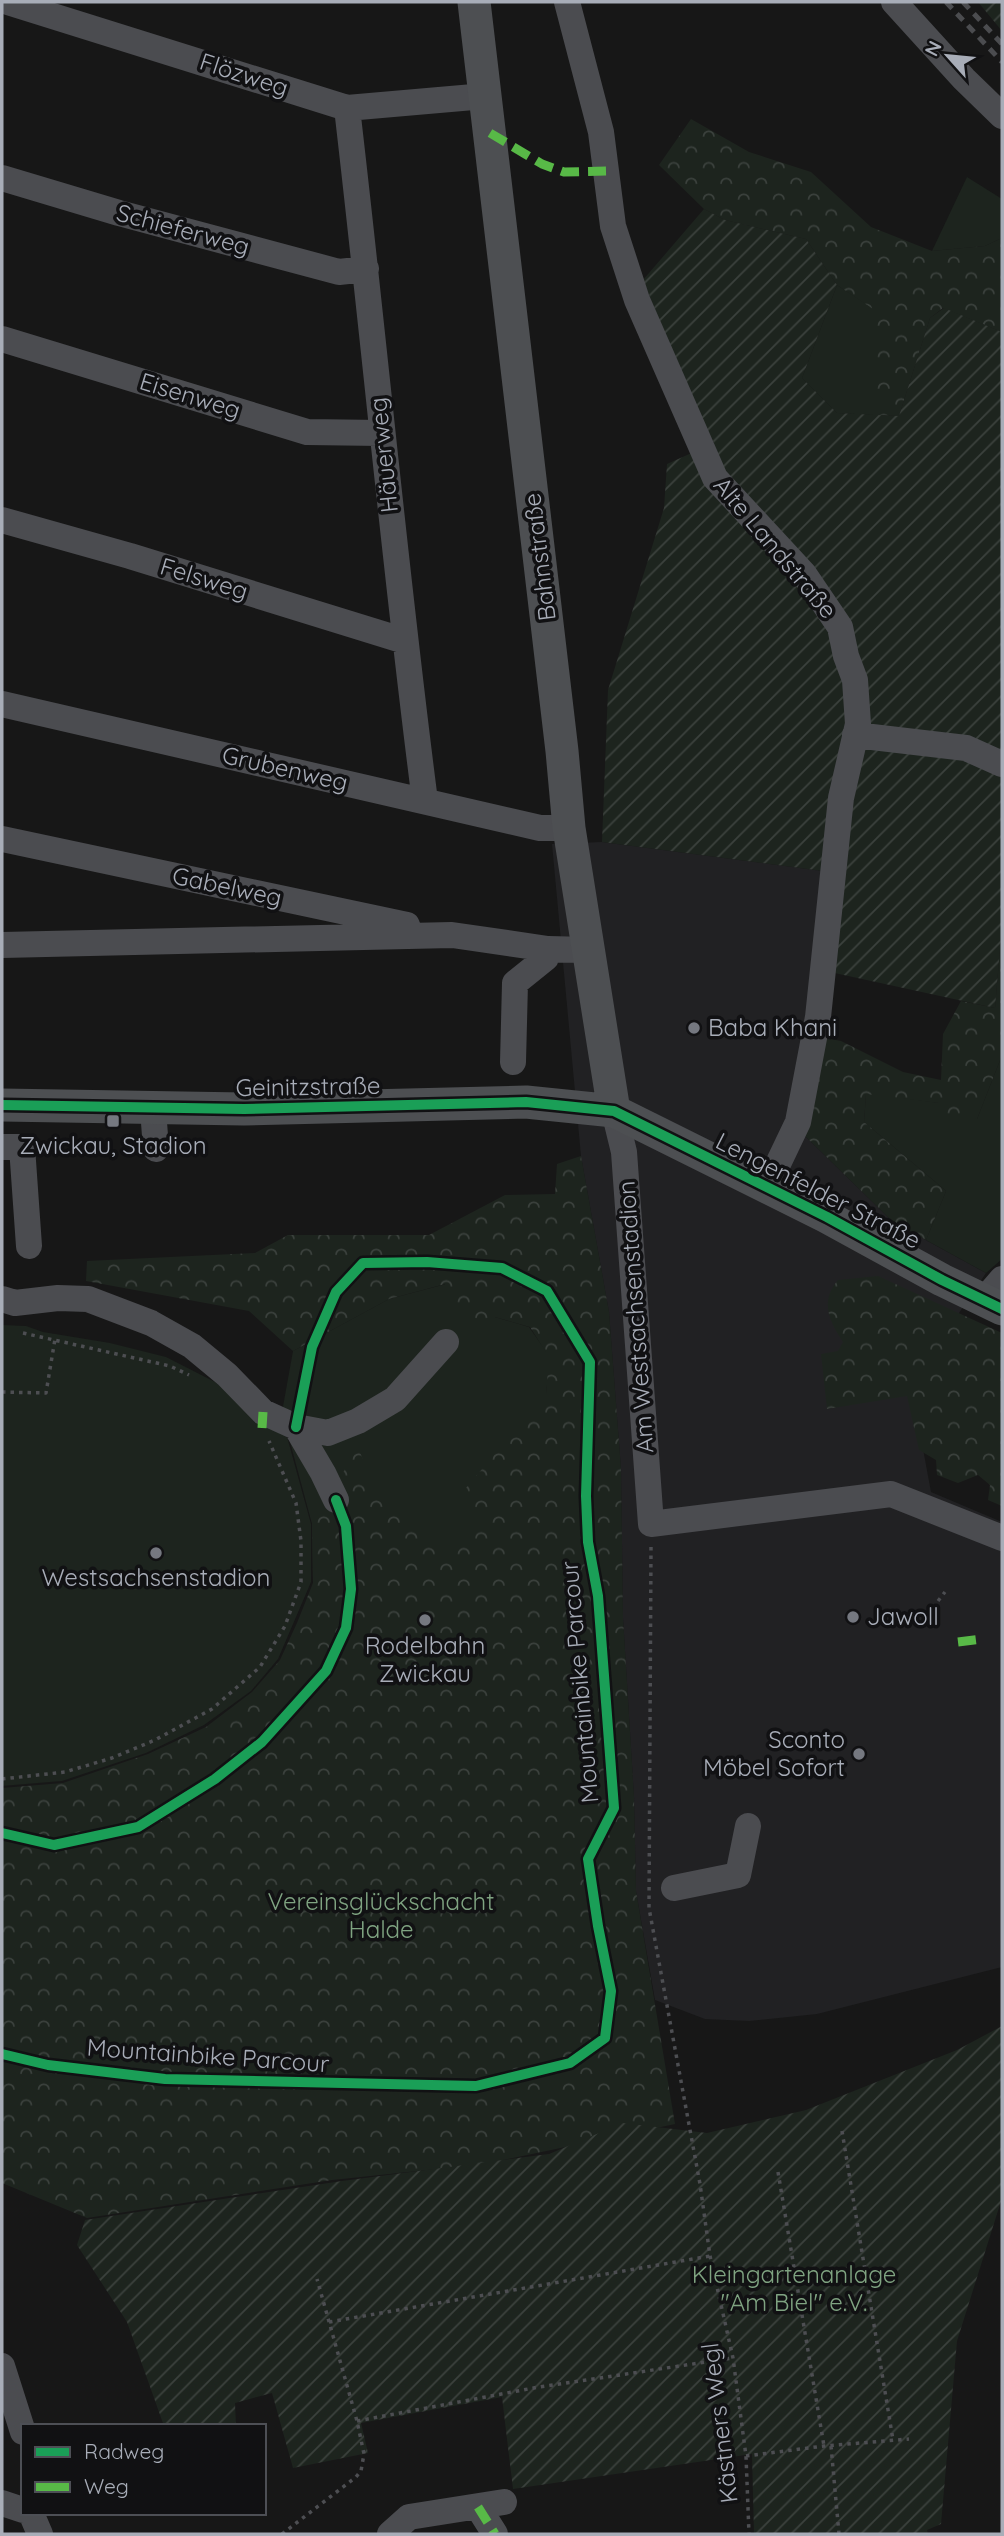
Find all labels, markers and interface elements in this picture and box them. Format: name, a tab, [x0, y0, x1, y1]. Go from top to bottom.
north arrow	[913, 21, 983, 91]
text: N	[919, 37, 947, 60]
street label: Flözweg	[196, 46, 292, 102]
street label: Schieferweg	[113, 197, 253, 261]
street label: Eisenweg	[136, 366, 244, 425]
street label: Häuerweg	[362, 396, 404, 514]
street label: Alte Landstraße	[708, 470, 844, 624]
street label: Bahnstraße	[516, 491, 562, 623]
street label: Felsweg	[157, 551, 252, 606]
street label: Grubenweg	[219, 739, 351, 797]
street label: Gabelweg	[170, 860, 285, 912]
place label: Baba Khani	[708, 1012, 837, 1042]
marker: Baba Khani	[686, 1020, 702, 1036]
street label: Geinitzstraße	[235, 1070, 381, 1102]
marker: Zwickau, Stadion	[105, 1113, 121, 1129]
street label: Lengenfelder Straße	[711, 1125, 926, 1255]
place label: Zwickau, Stadion	[19, 1130, 207, 1160]
street label: Am Westsachsenstadion	[611, 1180, 659, 1454]
marker: Westsachsenstadion	[148, 1545, 164, 1561]
street label: Mountainbike Parcour	[553, 1560, 605, 1804]
place label: Westsachsenstadion	[42, 1562, 270, 1592]
place label: Jawoll	[867, 1601, 939, 1631]
marker: Jawoll	[845, 1609, 861, 1625]
marker: Rodelbahn Zwickau	[417, 1612, 433, 1628]
place label: Rodelbahn Zwickau	[365, 1630, 485, 1688]
place label: Sconto Möbel Sofort	[703, 1724, 845, 1782]
marker: Sconto Möbel Sofort	[851, 1746, 867, 1762]
park label: Vereinsglückschacht Halde	[268, 1886, 494, 1944]
street label: Mountainbike Parcour	[86, 2032, 330, 2078]
park label: Kleingartenanlage "Am Biel" e.V.	[692, 2259, 896, 2317]
street label: Kästners Wegl	[694, 2341, 744, 2505]
legend	[21, 2424, 266, 2515]
text: Radweg	[84, 2438, 164, 2464]
text: Weg	[84, 2473, 129, 2499]

